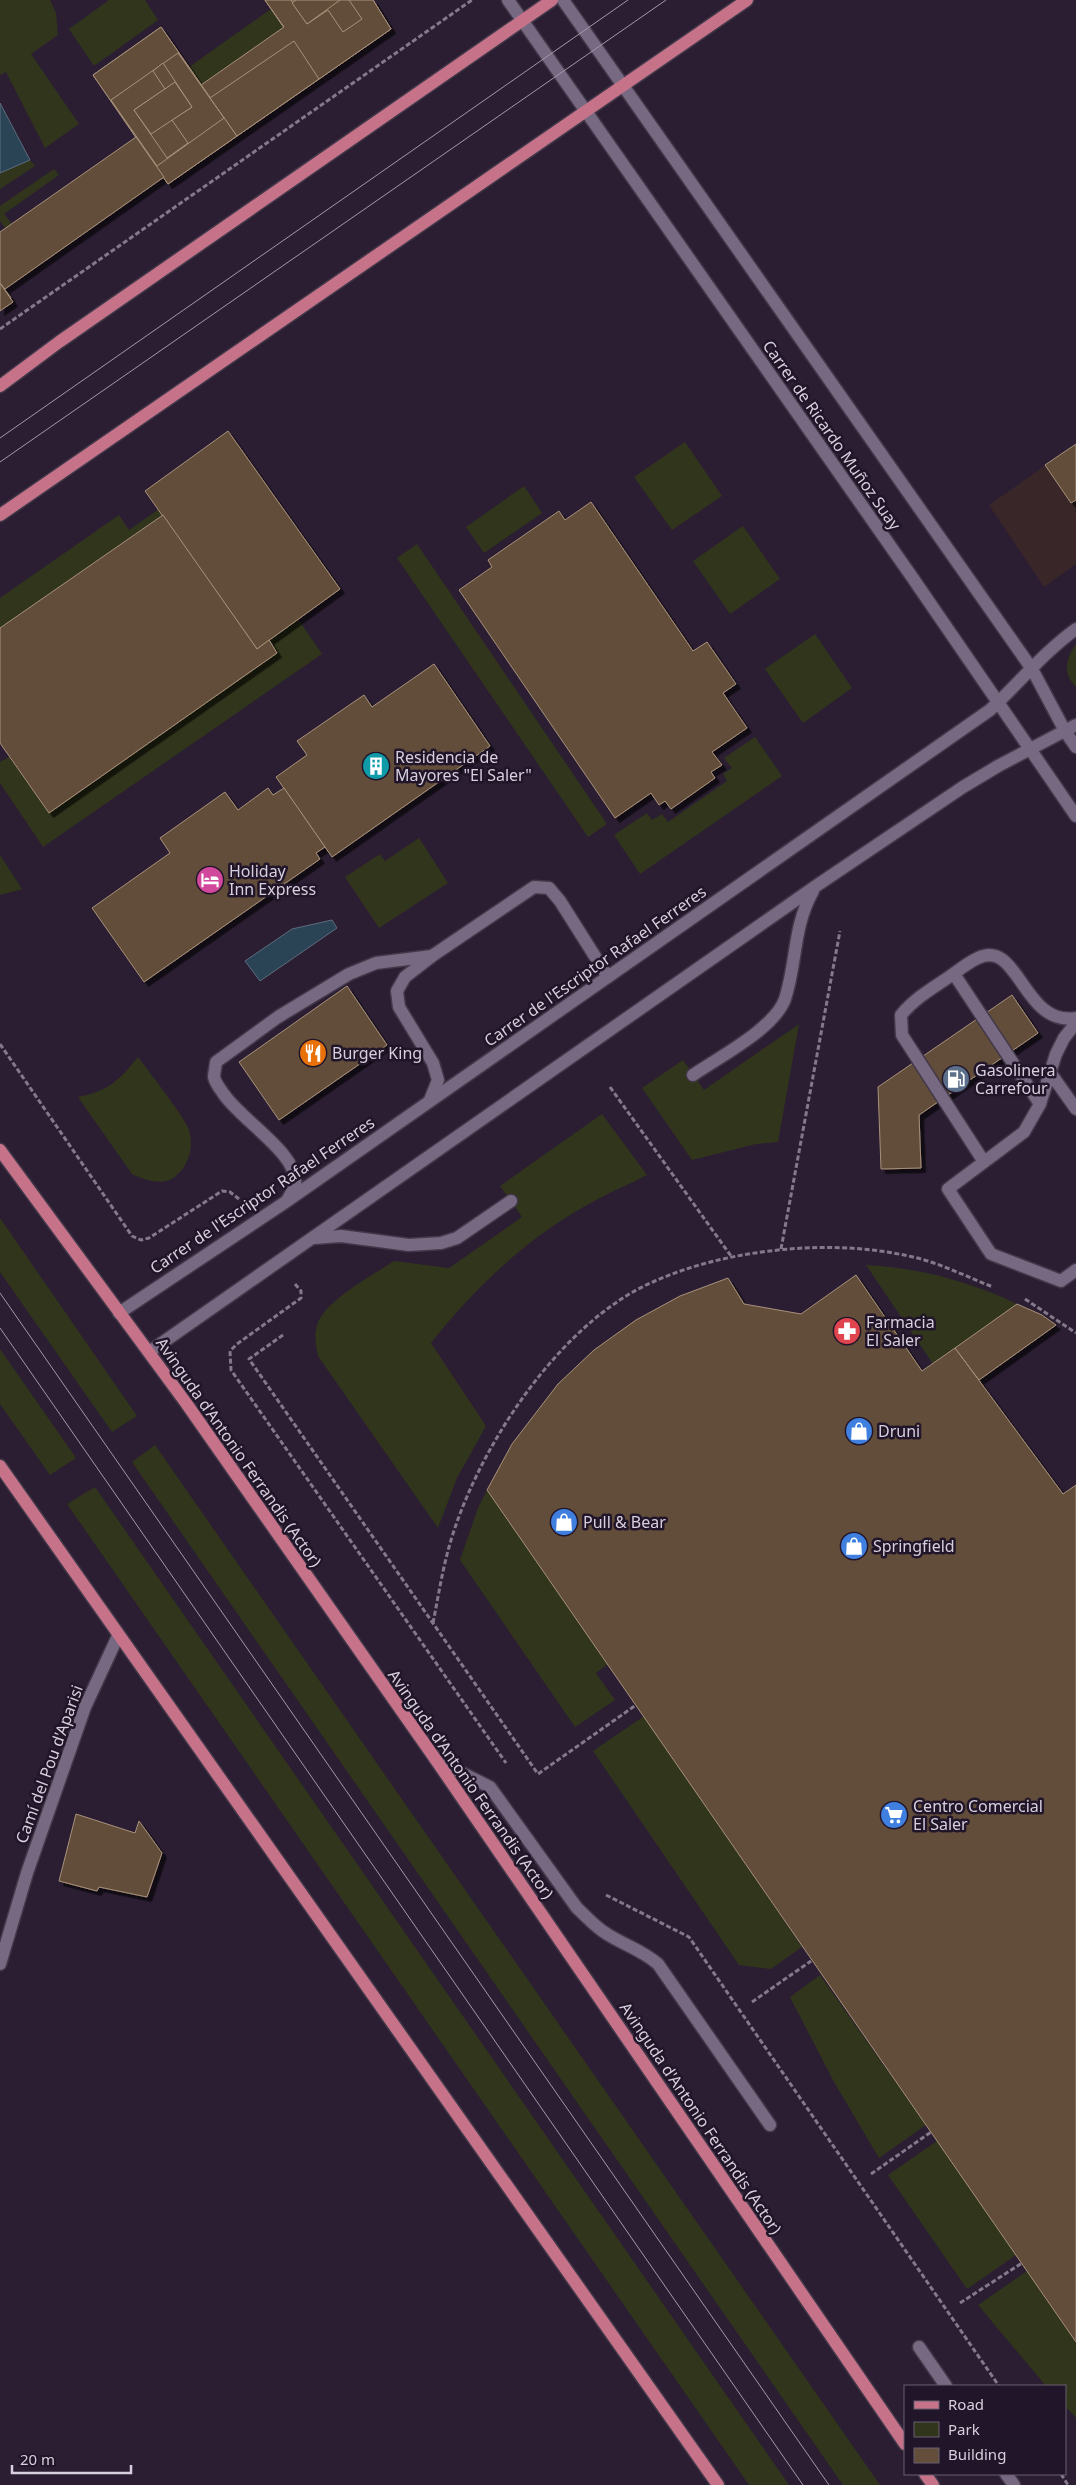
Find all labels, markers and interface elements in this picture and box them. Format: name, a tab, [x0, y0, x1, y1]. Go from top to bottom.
street label: Carrer de Ricardo Muñoz Suay	[758, 336, 907, 535]
place label: Residencia de Mayores "El Saler"	[395, 746, 532, 786]
building icon: Residencia de Mayores "El Saler"	[361, 751, 391, 781]
place label: Holiday Inn Express	[229, 860, 316, 900]
hotel icon: Holiday Inn Express	[195, 865, 225, 895]
street label: Carrer de l'Escriptor Rafael Ferreres	[480, 881, 710, 1051]
restaurant icon: Burger King	[298, 1038, 328, 1068]
place label: Burger King	[332, 1042, 422, 1064]
place label: Gasolinera Carrefour	[975, 1059, 1055, 1099]
fuel station icon: Gasolinera Carrefour	[941, 1064, 971, 1094]
street label: Carrer de l'Escriptor Rafael Ferreres	[145, 1111, 379, 1279]
place label: Farmacia El Saler	[866, 1311, 935, 1351]
pharmacy icon: Farmacia El Saler	[832, 1316, 862, 1346]
street label: Avinguda d'Antonio Ferrandis (Actor)	[151, 1333, 327, 1571]
shop icon: Druni	[844, 1416, 874, 1446]
place label: Druni	[878, 1420, 920, 1442]
shop icon: Pull & Bear	[549, 1507, 579, 1537]
place label: Pull & Bear	[583, 1511, 666, 1533]
shop icon: Springfield	[839, 1531, 869, 1561]
place label: Springfield	[873, 1535, 955, 1557]
street label: Avinguda d'Antonio Ferrandis (Actor)	[383, 1665, 559, 1903]
street label: Camí del Pou d'Aparisi	[10, 1682, 88, 1846]
place label: Centro Comercial El Saler	[913, 1795, 1043, 1835]
supermarket icon: Centro Comercial El Saler	[879, 1800, 909, 1830]
street label: Avinguda d'Antonio Ferrandis (Actor)	[615, 1998, 787, 2238]
legend	[904, 2385, 1066, 2475]
text: Road	[948, 2394, 984, 2414]
text: Park	[948, 2419, 980, 2439]
scale bar	[12, 2442, 131, 2474]
text: Building	[948, 2444, 1006, 2464]
text: 20 m	[20, 2449, 55, 2469]

